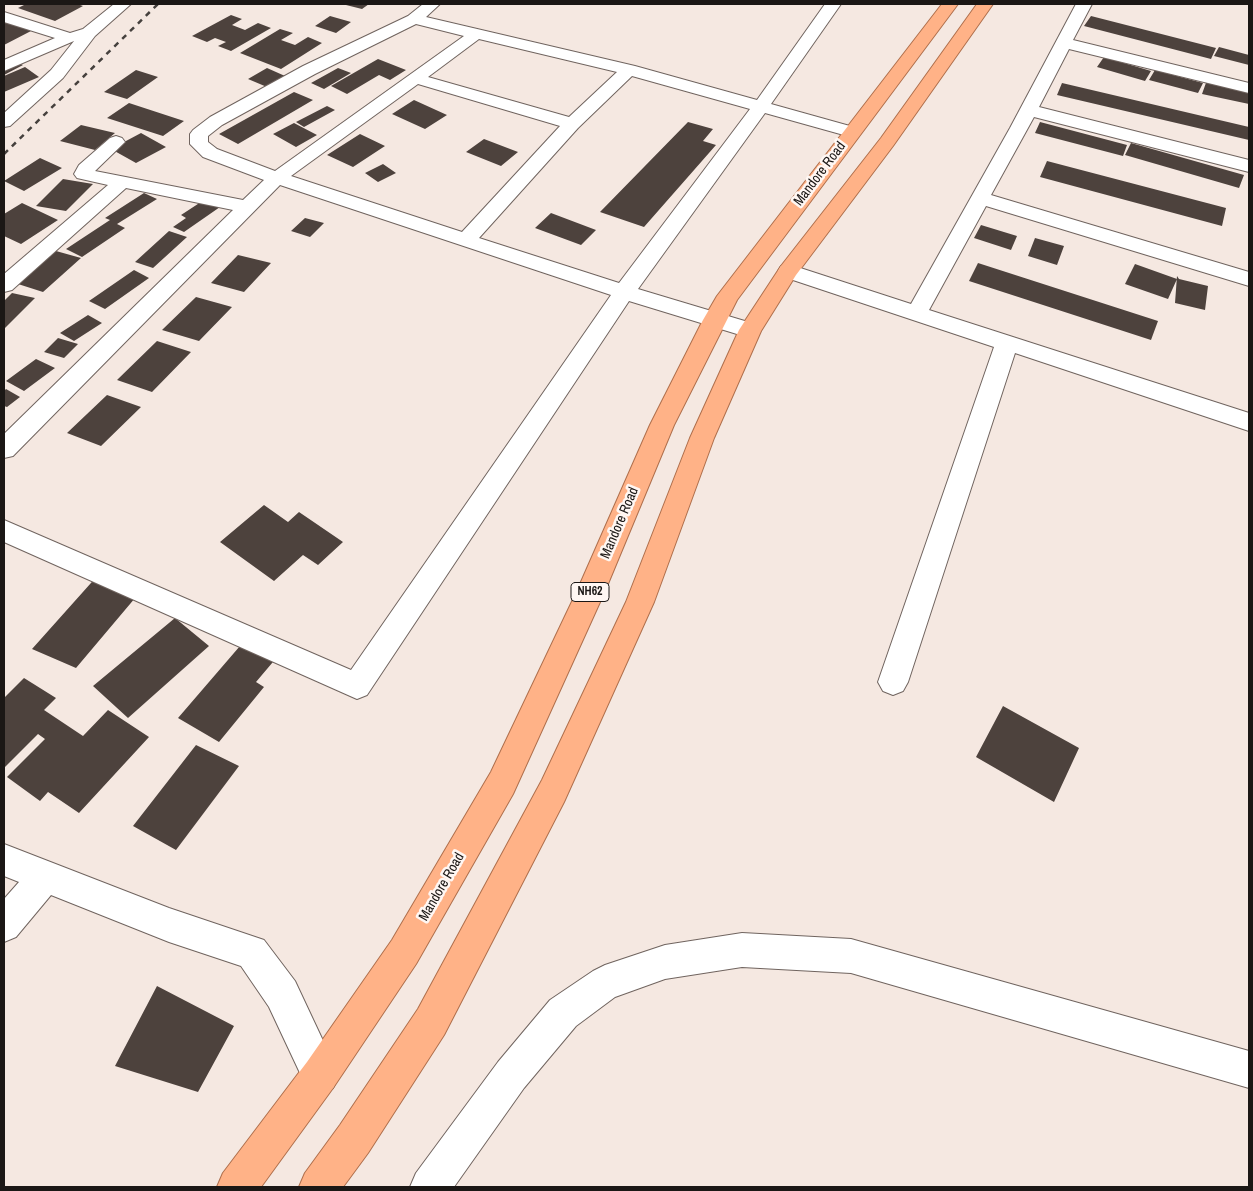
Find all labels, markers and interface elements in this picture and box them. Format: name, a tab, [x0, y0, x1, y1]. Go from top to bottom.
street label: Mandore Road	[790, 139, 850, 209]
street label: Mandore Road	[597, 485, 643, 561]
road number: NH62	[571, 582, 609, 602]
street label: Mandore Road	[416, 850, 468, 924]

